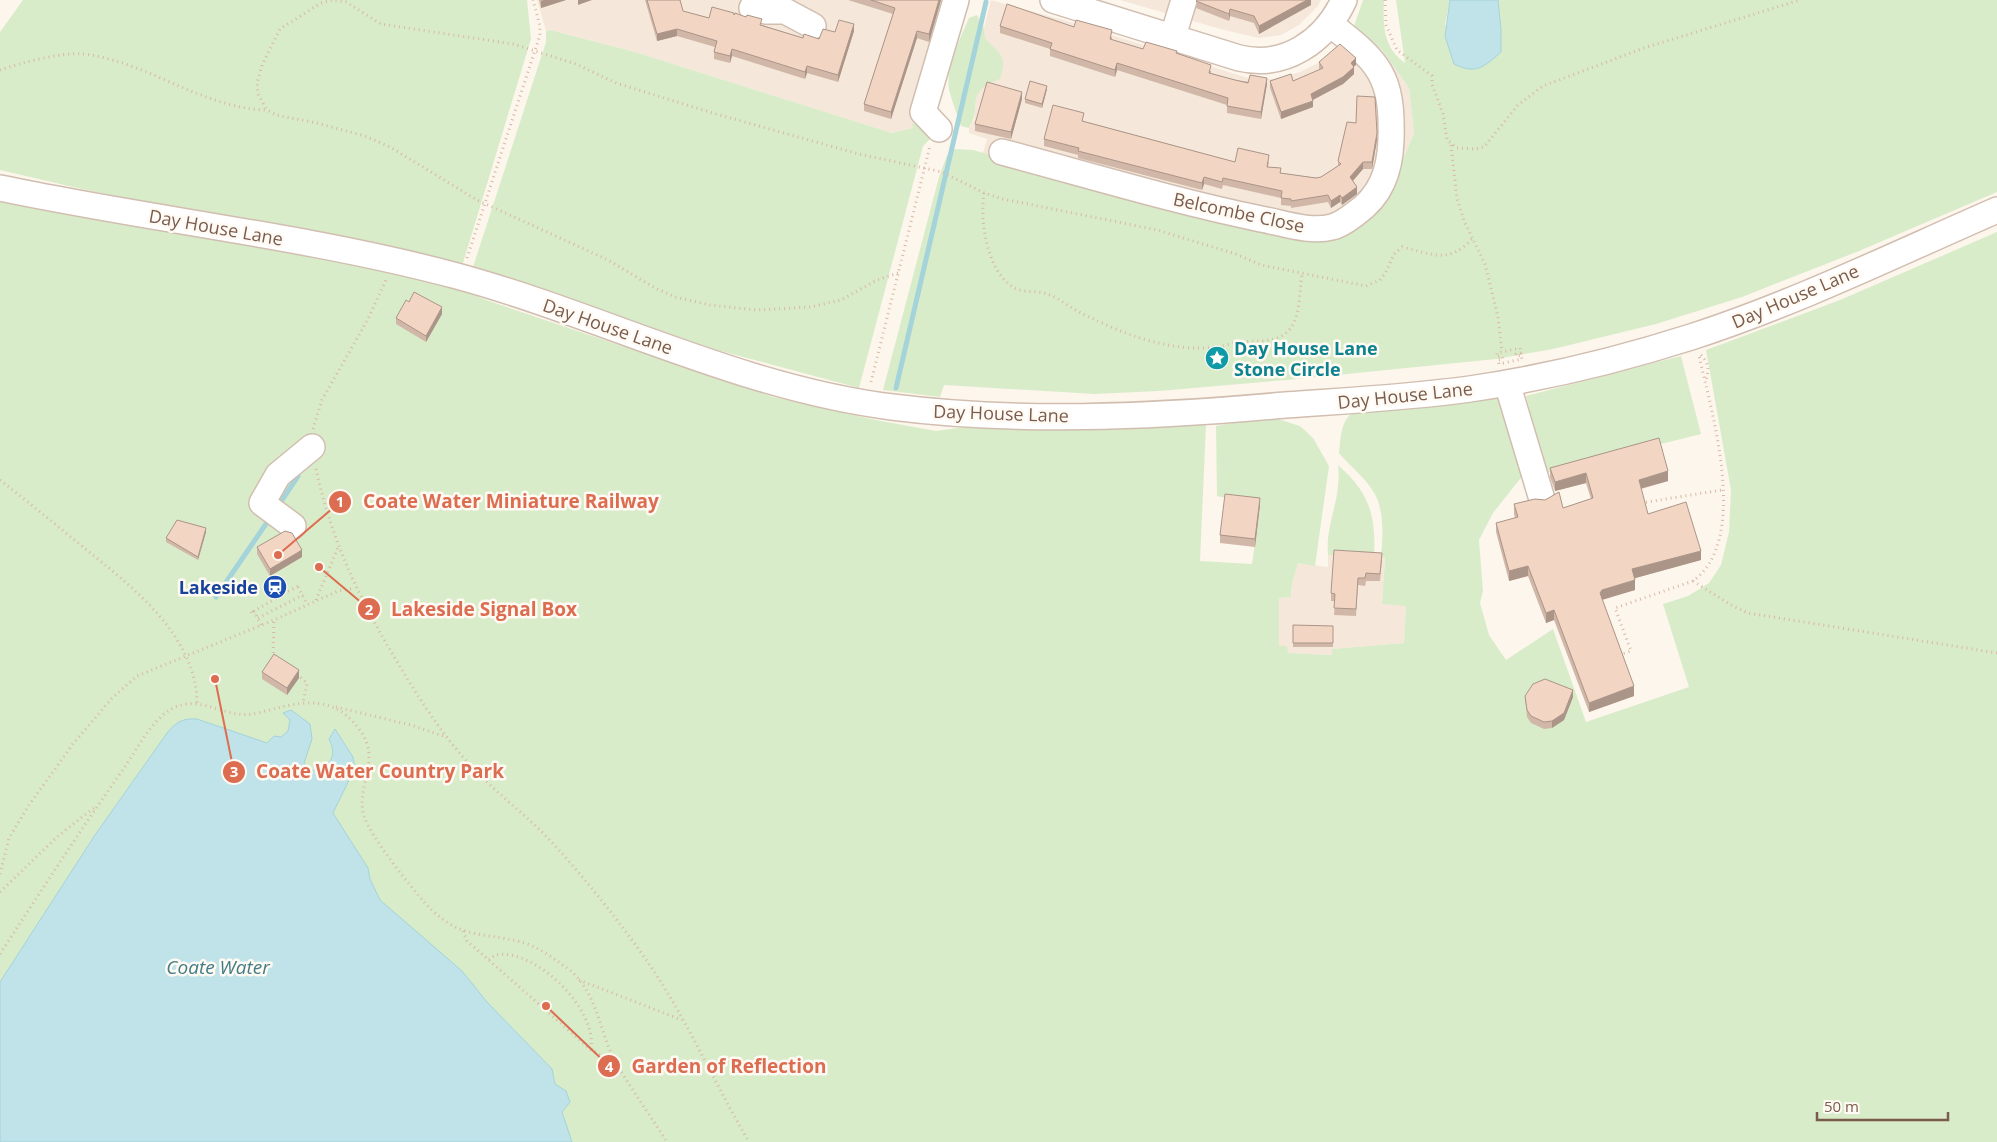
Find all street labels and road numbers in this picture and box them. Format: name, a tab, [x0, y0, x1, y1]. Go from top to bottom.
street label: Belcombe Close	[1171, 186, 1307, 238]
street label: Day House Lane	[147, 203, 285, 251]
street label: Day House Lane	[1728, 258, 1862, 334]
street label: Day House Lane	[540, 293, 676, 359]
street label: Day House Lane	[1336, 376, 1474, 414]
street label: Day House Lane	[933, 399, 1069, 427]

